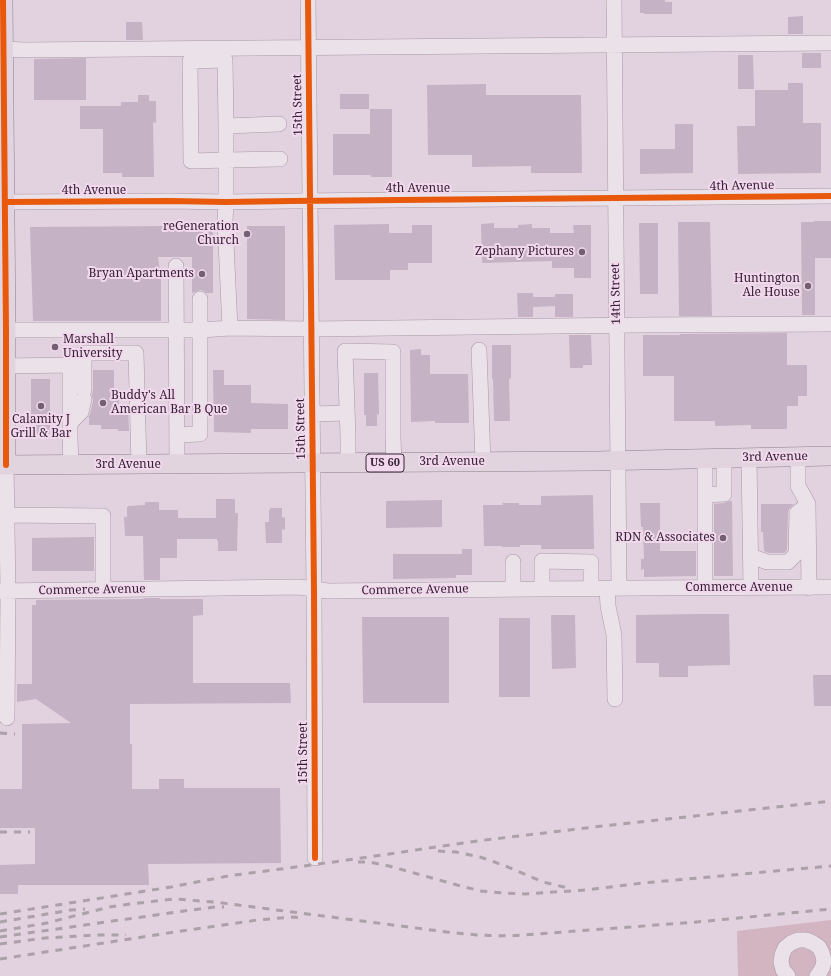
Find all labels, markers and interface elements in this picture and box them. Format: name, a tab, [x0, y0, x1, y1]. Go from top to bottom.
street label: 15th Street	[290, 74, 306, 136]
street label: 4th Avenue	[710, 178, 774, 194]
street label: 4th Avenue	[386, 182, 450, 196]
street label: 4th Avenue	[62, 184, 126, 198]
place label: reGeneration Church	[163, 220, 239, 248]
marker: reGeneration Church	[242, 229, 252, 239]
place label: Zephany Pictures	[475, 245, 574, 259]
marker: Zephany Pictures	[577, 247, 587, 257]
street label: 14th Street	[608, 263, 624, 325]
place label: Bryan Apartments	[89, 267, 194, 281]
marker: Bryan Apartments	[197, 269, 207, 279]
place label: Huntington Ale House	[734, 272, 800, 300]
marker: Huntington Ale House	[803, 281, 813, 291]
place label: Marshall University	[63, 333, 122, 361]
marker: Marshall University	[50, 342, 60, 352]
place label: Buddy's All American Bar B Que	[111, 389, 228, 417]
marker: Buddy's All American Bar B Que	[98, 398, 108, 408]
street label: 15th Street	[293, 398, 309, 460]
marker: Calamity J Grill & Bar	[36, 401, 46, 411]
place label: Calamity J Grill & Bar	[11, 413, 71, 441]
street label: 3rd Avenue	[742, 449, 808, 465]
road number: US 60	[366, 454, 404, 472]
street label: 3rd Avenue	[419, 455, 485, 469]
street label: 3rd Avenue	[95, 458, 161, 472]
place label: RDN & Associates	[615, 531, 715, 545]
marker: RDN & Associates	[718, 533, 728, 543]
street label: Commerce Avenue	[685, 581, 793, 595]
street label: Commerce Avenue	[38, 582, 146, 598]
street label: Commerce Avenue	[361, 582, 469, 598]
street label: 15th Street	[297, 722, 311, 784]

